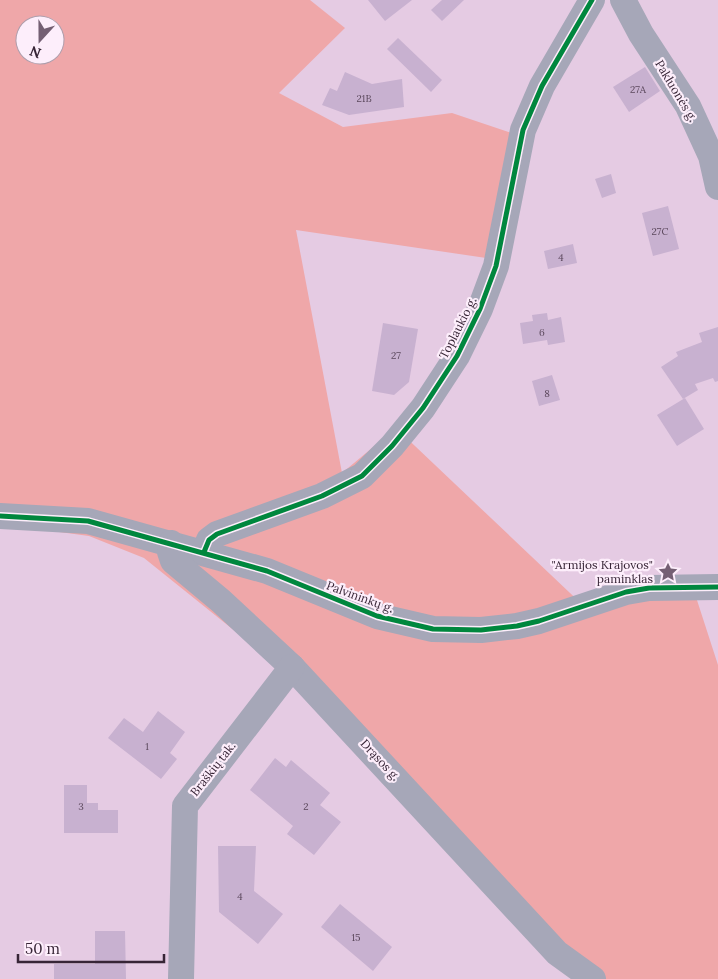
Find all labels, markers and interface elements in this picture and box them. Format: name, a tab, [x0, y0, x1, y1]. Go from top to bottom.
north arrow	[15, 15, 65, 65]
text: N	[27, 42, 44, 62]
street label: Pakluonės g.	[652, 57, 701, 124]
house number: 27A	[630, 83, 647, 96]
house number: 21B	[356, 92, 372, 105]
house number: 27C	[652, 225, 668, 238]
house number: 4	[558, 251, 564, 264]
street label: Toplaukio g.	[436, 294, 480, 361]
house number: 6	[539, 326, 545, 339]
house number: 27	[391, 349, 401, 362]
house number: 8	[544, 387, 550, 400]
place label: "Armijos Krajovos" paminklas	[551, 557, 653, 586]
place icon: "Armijos Krajovos" paminklas	[657, 561, 679, 583]
street label: Palvininkų g.	[325, 577, 396, 616]
street label: Drąsos g.	[357, 736, 403, 784]
street label: Braškių tak.	[187, 739, 238, 799]
house number: 1	[145, 740, 149, 753]
house number: 3	[78, 800, 84, 813]
house number: 2	[303, 800, 309, 813]
house number: 4	[237, 890, 243, 903]
house number: 15	[351, 931, 361, 944]
scale bar	[18, 932, 164, 964]
text: 50 m	[25, 939, 60, 958]

